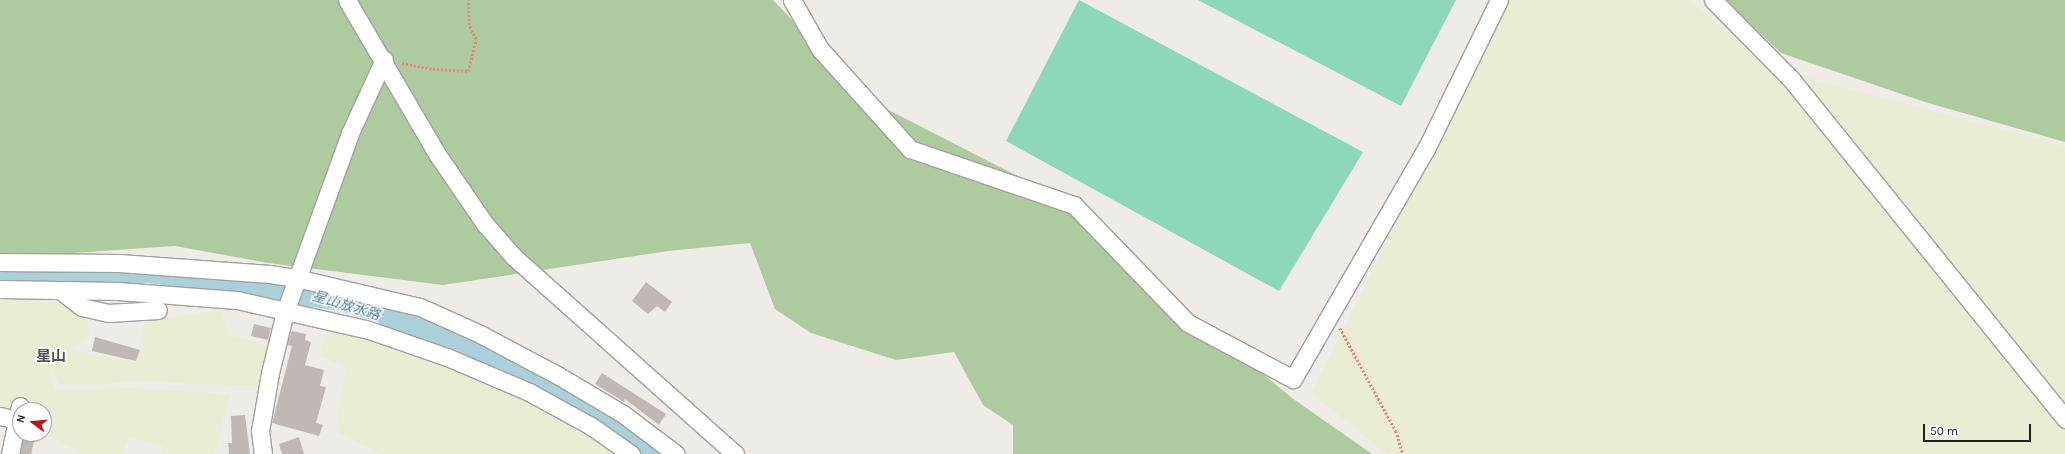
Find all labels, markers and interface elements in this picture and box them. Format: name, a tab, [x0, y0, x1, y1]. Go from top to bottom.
water label: 星山放水路	[310, 288, 382, 324]
district label: 星山	[36, 348, 66, 366]
north arrow	[12, 402, 52, 442]
text: N	[14, 413, 28, 424]
scale bar	[1925, 416, 2033, 442]
text: 50 m	[1930, 424, 1958, 438]

